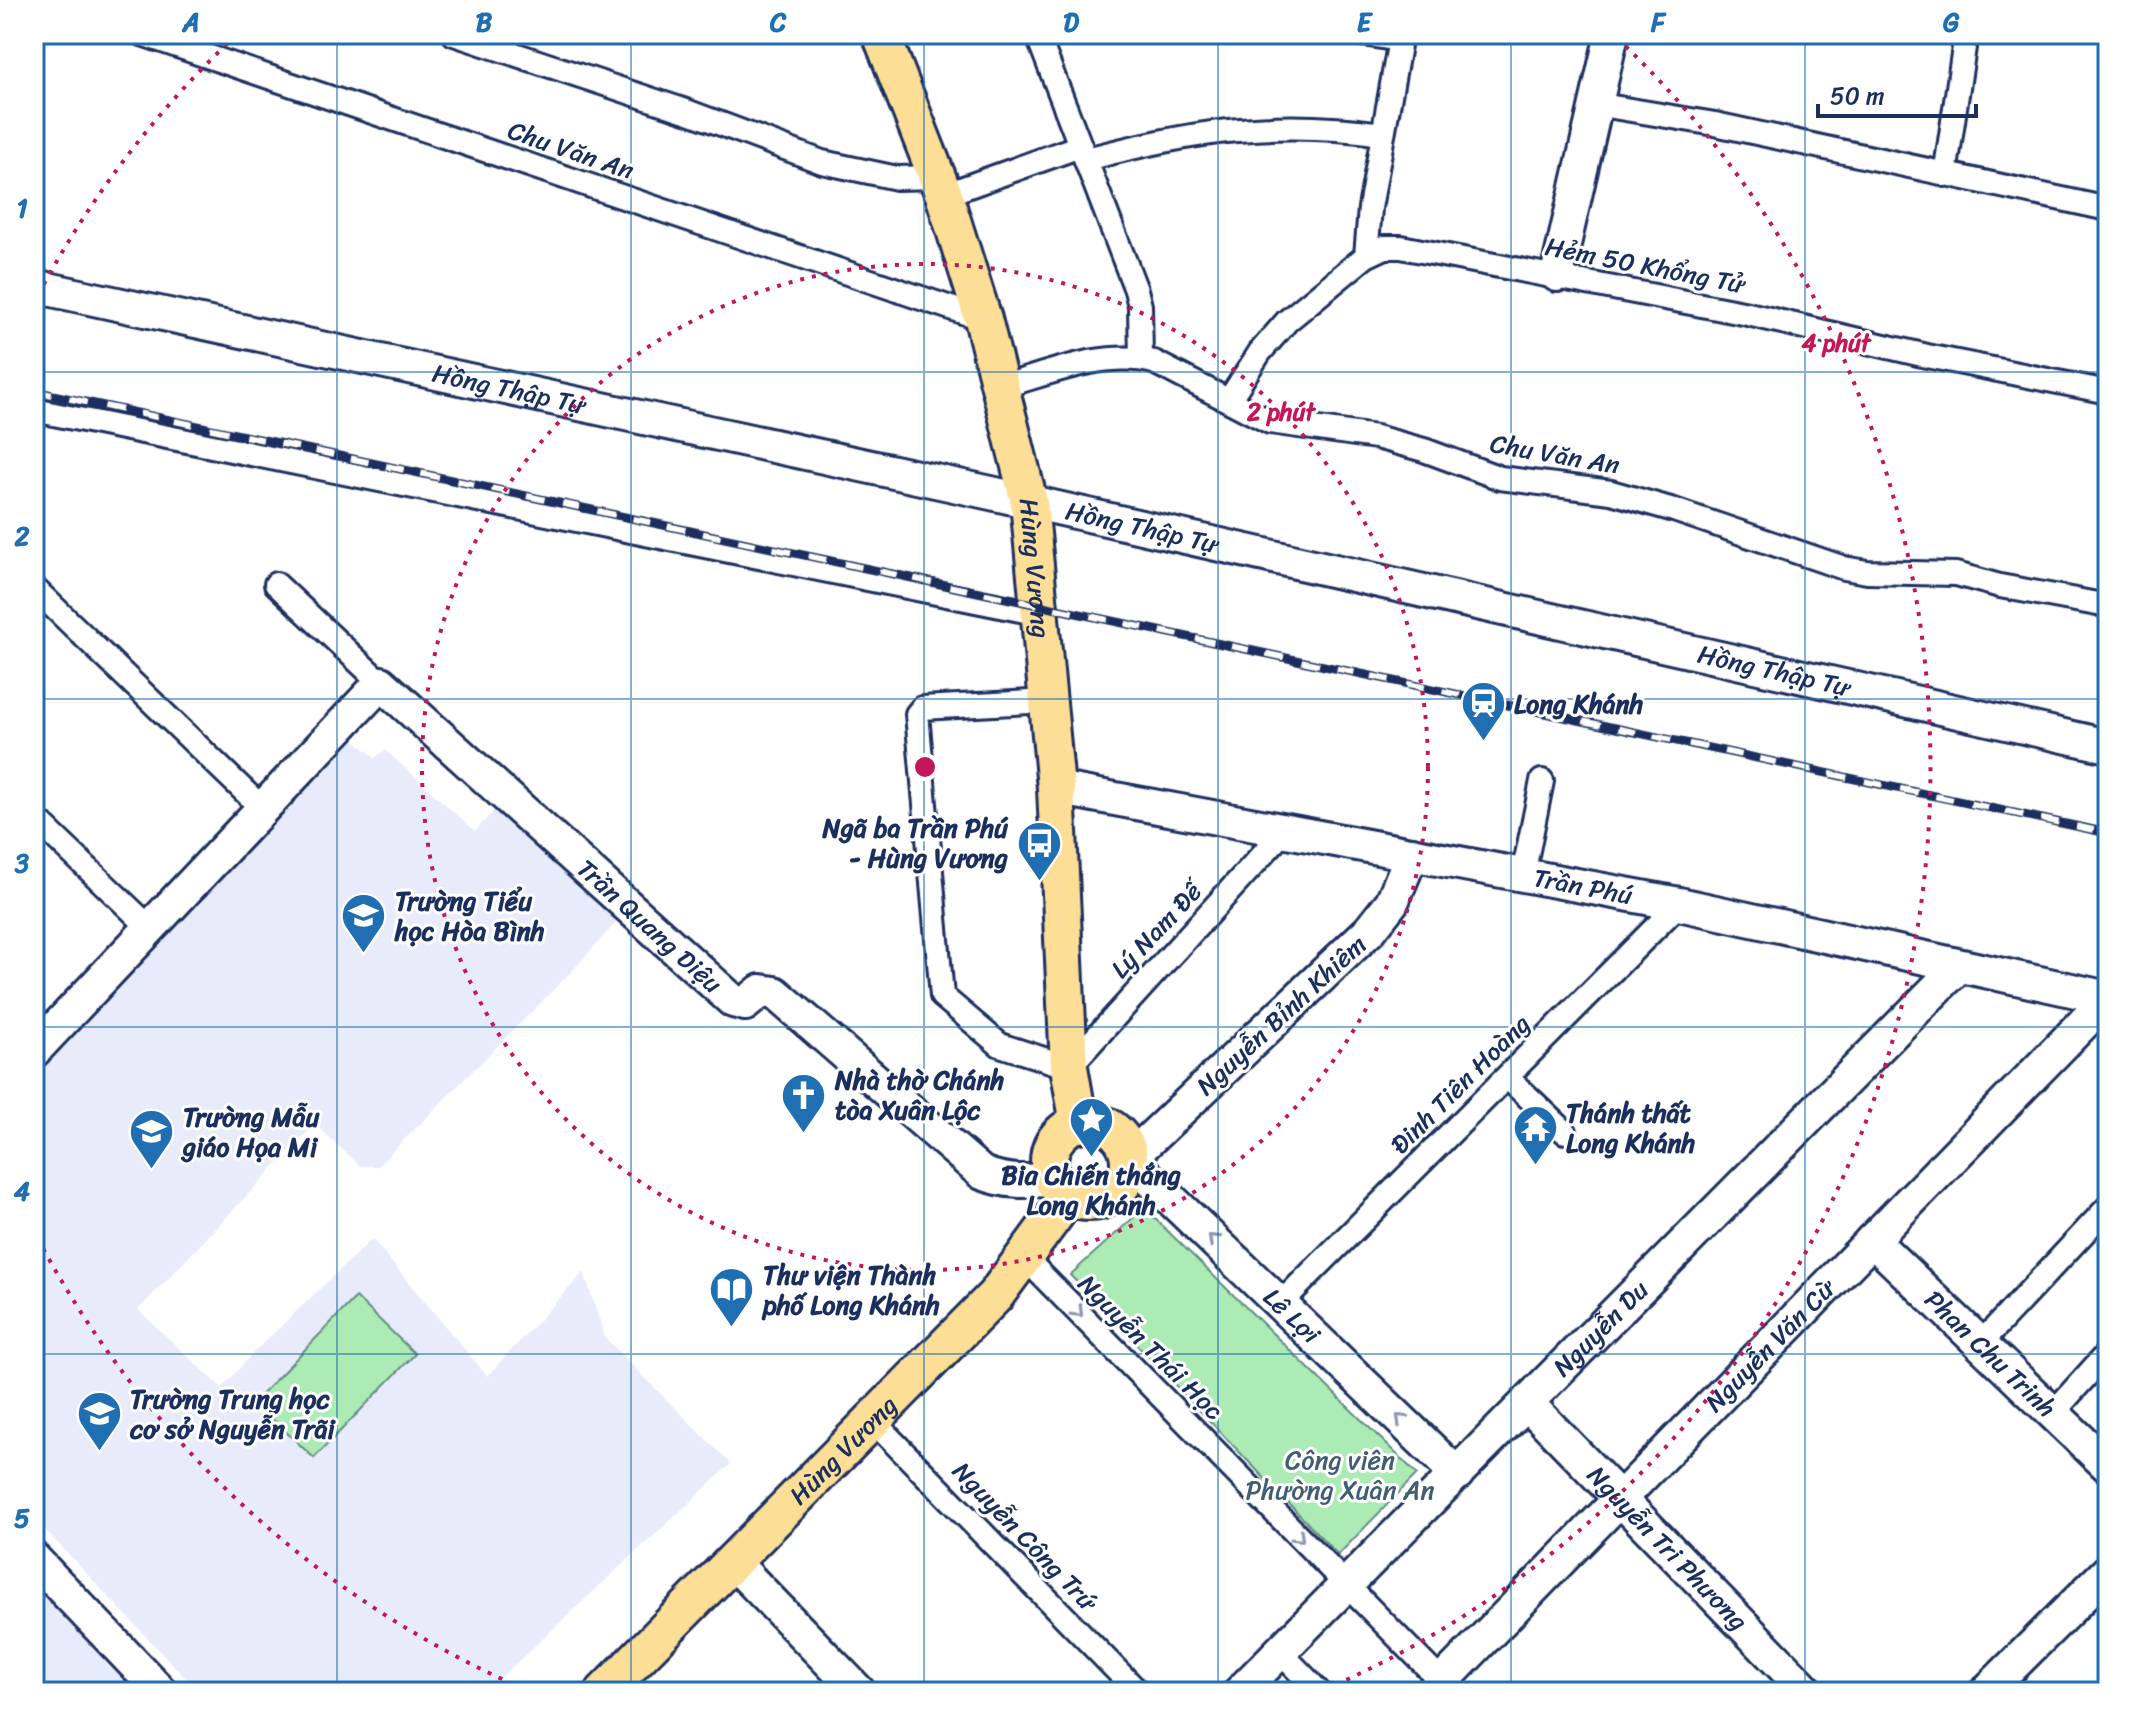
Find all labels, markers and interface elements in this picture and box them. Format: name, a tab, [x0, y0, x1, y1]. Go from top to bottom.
text: A	[181, 0, 200, 45]
text: B	[476, 0, 493, 45]
text: C	[769, 0, 787, 45]
text: D	[1063, 0, 1079, 45]
text: E	[1357, 0, 1374, 45]
text: F	[1650, 0, 1667, 45]
text: G	[1943, 0, 1960, 45]
scale bar	[1818, 68, 1976, 118]
text: 50 m	[1830, 75, 1885, 117]
street label: Chu Văn An	[502, 107, 640, 193]
text: 1	[16, 185, 28, 231]
street label: Hẻm 50 Khổng Tử	[1541, 223, 1750, 307]
text: 4 phút	[1801, 322, 1872, 364]
street label: Hồng Thập Tự	[428, 350, 592, 428]
text: 2 phút	[1246, 391, 1316, 433]
street label: Chu Văn An	[1487, 420, 1623, 488]
street label: Hồng Thập Tự	[1061, 488, 1225, 567]
street label: Hùng Vương	[1006, 496, 1065, 640]
text: 2	[13, 513, 30, 559]
street label: Hồng Thập Tự	[1693, 631, 1857, 710]
station icon: Long Khánh	[1459, 680, 1507, 743]
place label: Long Khánh	[1514, 681, 1644, 727]
centre of rings	[911, 753, 939, 781]
place label: Ngã ba Trần Phú - Hùng Vương	[822, 805, 1009, 881]
bus stop icon: Ngã ba Trần Phú - Hùng Vương	[1015, 819, 1063, 882]
text: 3	[14, 840, 30, 886]
street label: Trần Quang Diệu	[566, 847, 734, 1005]
street label: Trần Phú	[1530, 854, 1636, 918]
street label: Lý Nam Đế	[1099, 868, 1216, 989]
place label: Trường Tiểu học Hòa Bình	[394, 878, 545, 954]
school or university icon: Trường Tiểu học Hòa Bình	[340, 892, 388, 955]
street label: Nguyễn Bỉnh Khiêm	[1185, 923, 1377, 1107]
street label: Đinh Tiên Hoàng	[1379, 1003, 1541, 1165]
place label: Nhà thờ Chánh tòa Xuân Lộc	[834, 1057, 1004, 1133]
church icon: Nhà thờ Chánh tòa Xuân Lộc	[780, 1071, 828, 1134]
place label: Thánh thất Long Khánh	[1566, 1090, 1696, 1166]
place label: Trường Mẫu giáo Họa Mi	[180, 1094, 320, 1170]
place icon: Bia Chiến thắng Long Khánh	[1067, 1096, 1115, 1159]
temple icon: Thánh thất Long Khánh	[1511, 1104, 1559, 1167]
school or university icon: Trường Mẫu giáo Họa Mi	[128, 1108, 176, 1171]
place label: Bia Chiến thắng Long Khánh	[1001, 1152, 1181, 1228]
text: 4	[14, 1168, 30, 1214]
one-way arrow	[1208, 1234, 1222, 1248]
place label: Thư viện Thành phố Long Khánh	[761, 1252, 940, 1328]
street label: Nguyễn Thái Học	[1067, 1263, 1235, 1431]
library icon: Thư viện Thành phố Long Khánh	[708, 1266, 756, 1329]
street label: Nguyễn Văn Cừ	[1693, 1266, 1848, 1423]
street label: Nguyễn Du	[1541, 1269, 1660, 1388]
street label: Lê Lợi	[1252, 1276, 1333, 1356]
street label: Phan Chu Trinh	[1913, 1278, 2068, 1429]
one-way arrow	[1069, 1303, 1083, 1317]
place label: Trường Trung học cơ sở Nguyễn Trãi	[129, 1376, 337, 1452]
street label: Hùng Vương	[777, 1384, 909, 1516]
school or university icon: Trường Trung học cơ sở Nguyễn Trãi	[75, 1390, 123, 1453]
one-way arrow	[1396, 1414, 1410, 1429]
park label: Công viên Phường Xuân An	[1246, 1437, 1434, 1513]
street label: Nguyễn Công Trứ	[941, 1450, 1110, 1623]
street label: Nguyễn Tri Phương	[1576, 1454, 1760, 1642]
text: 5	[14, 1495, 30, 1541]
one-way arrow	[1290, 1528, 1305, 1542]

